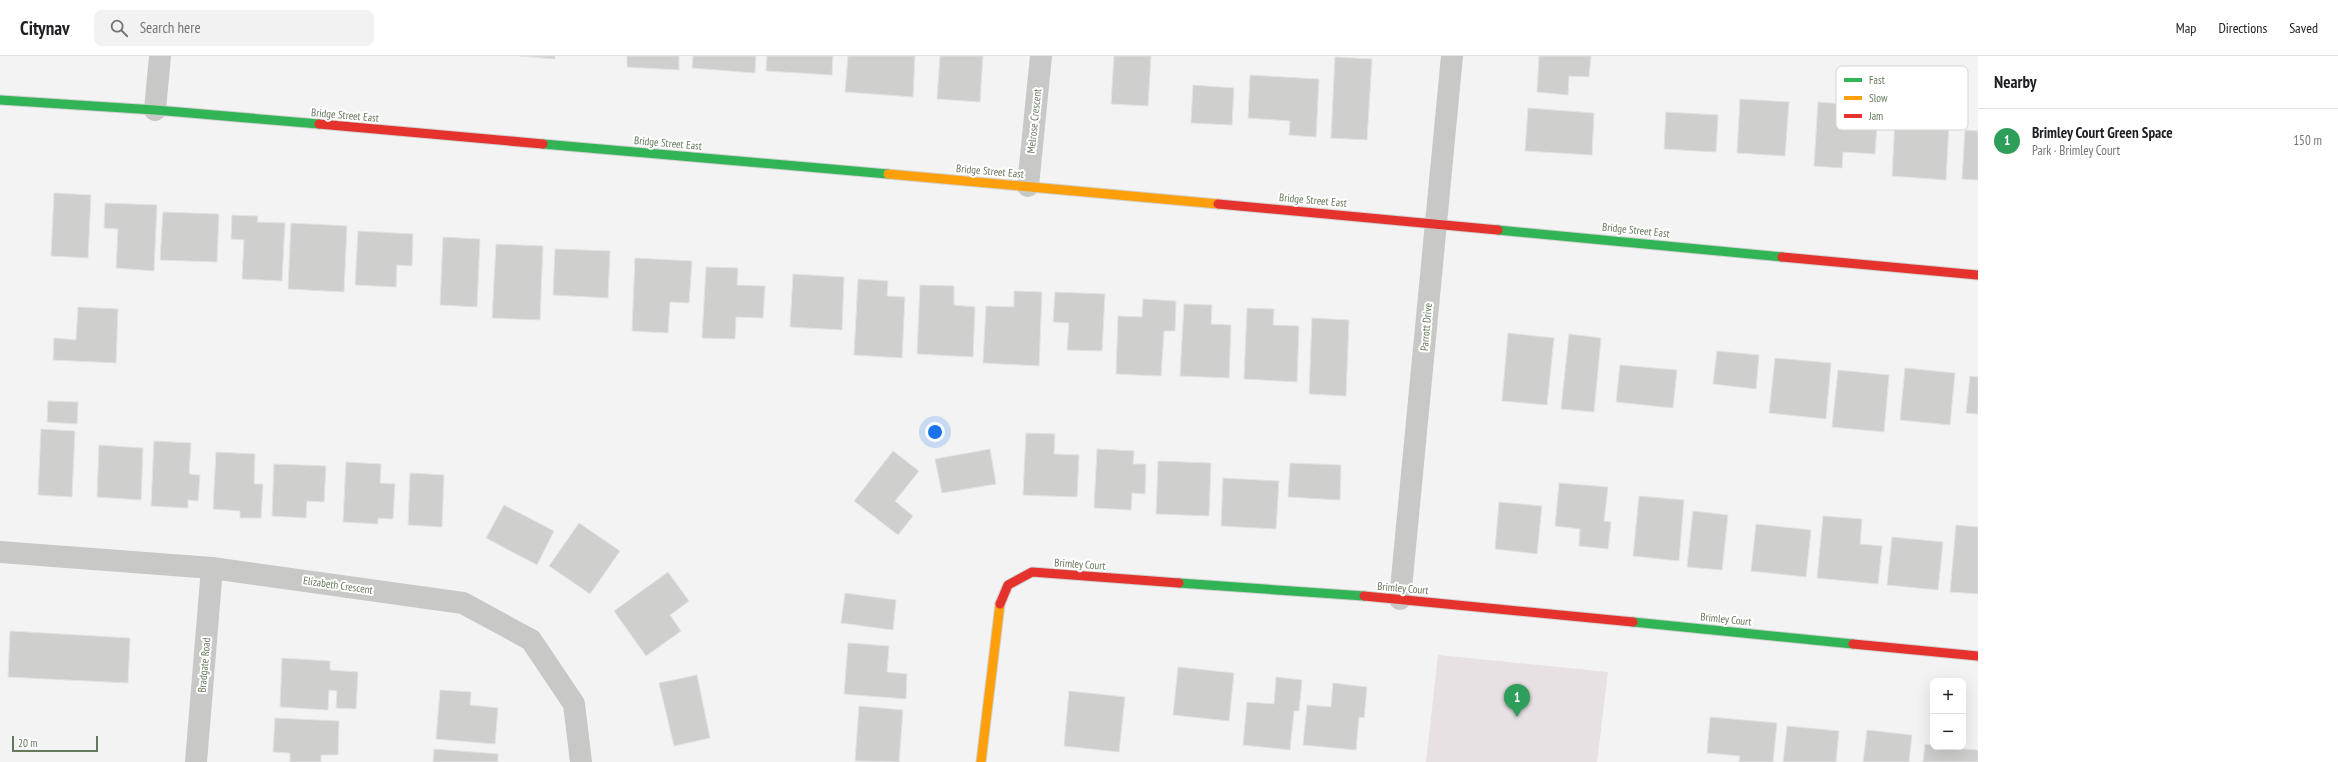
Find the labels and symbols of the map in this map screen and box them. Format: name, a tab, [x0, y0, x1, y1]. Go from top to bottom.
legend	[1836, 66, 1968, 130]
text: Fast	[1869, 73, 1885, 87]
street label: Melrose Crescent	[1024, 88, 1044, 154]
text: Slow	[1869, 91, 1888, 105]
street label: Bridge Street East	[311, 105, 379, 125]
text: Jam	[1868, 109, 1883, 123]
street label: Bridge Street East	[634, 133, 702, 153]
street label: Bridge Street East	[956, 161, 1024, 181]
street label: Bridge Street East	[1279, 190, 1347, 210]
street label: Bridge Street East	[1601, 219, 1671, 241]
street label: Parrott Drive	[1417, 302, 1435, 352]
your location	[925, 422, 945, 442]
street label: Brimley Court	[1054, 555, 1106, 573]
street label: Elizabeth Crescent	[302, 573, 374, 597]
street label: Brimley Court	[1377, 579, 1429, 597]
street label: Brimley Court	[1700, 609, 1752, 629]
street label: Bradgate Road	[195, 637, 213, 693]
pin: 1	[1504, 684, 1530, 717]
scale bar	[12, 734, 98, 753]

